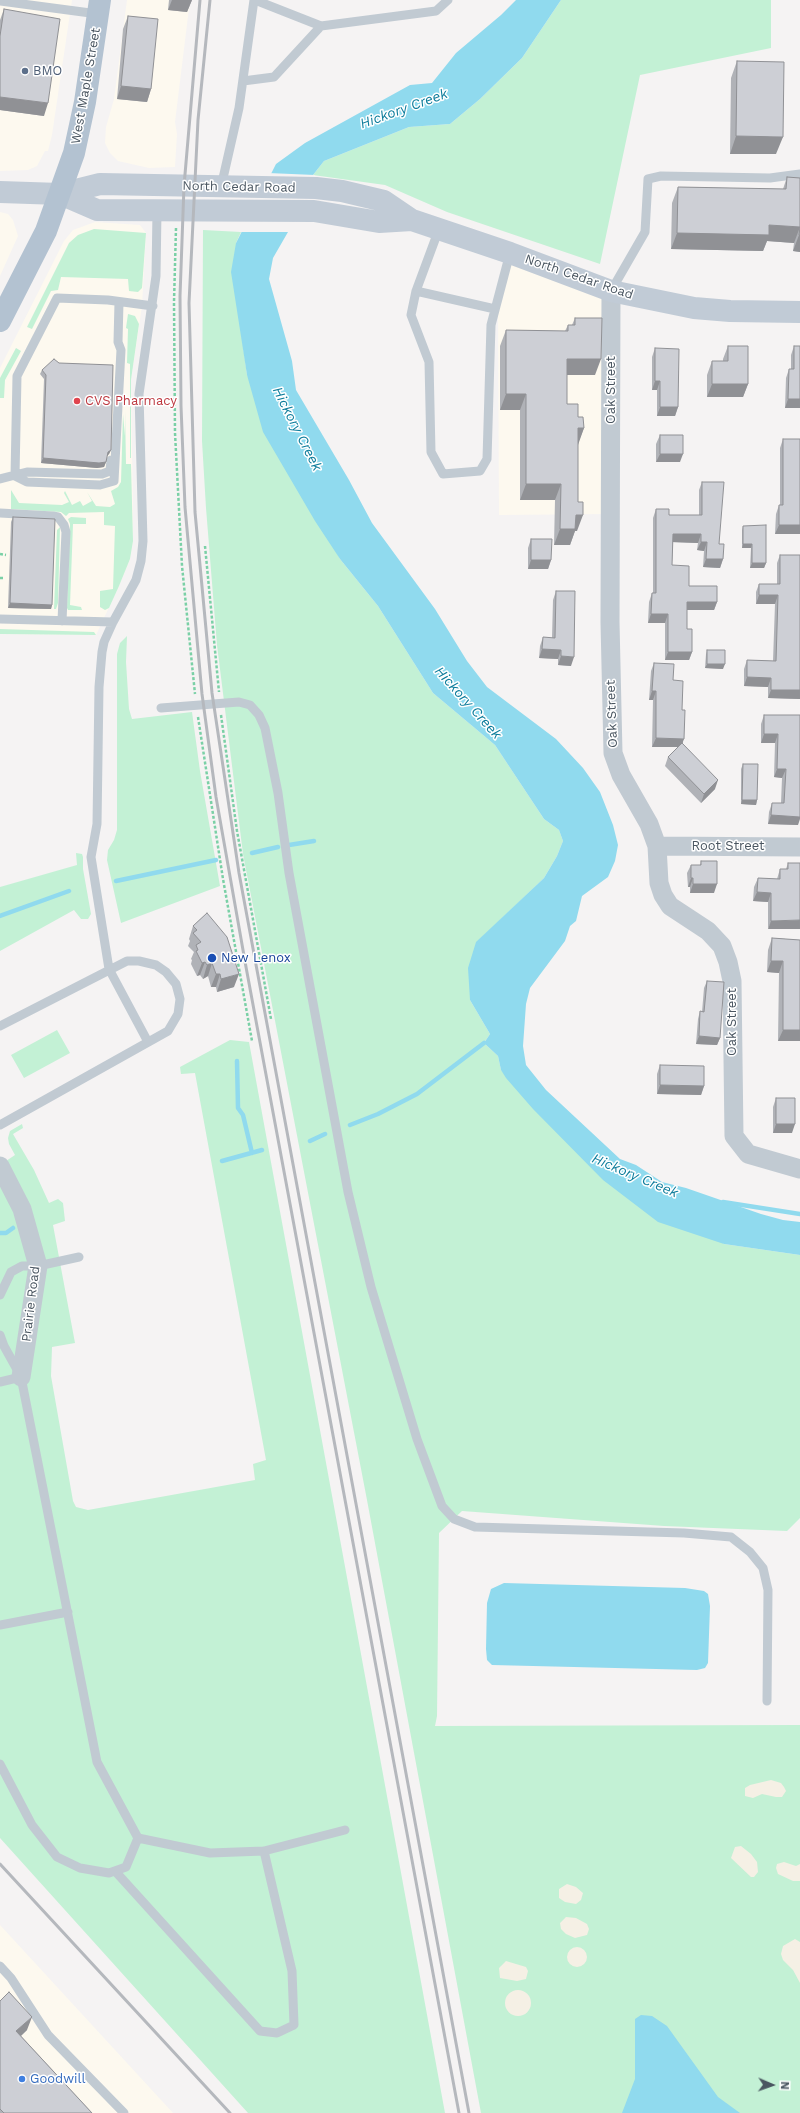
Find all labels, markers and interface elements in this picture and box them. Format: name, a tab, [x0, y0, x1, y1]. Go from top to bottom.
street label: West Maple Street	[68, 27, 104, 145]
place label: BMO	[33, 63, 62, 79]
marker: BMO	[20, 66, 30, 76]
water label: Hickory Creek	[358, 85, 450, 133]
street label: North Cedar Road	[182, 178, 296, 196]
street label: North Cedar Road	[523, 251, 635, 303]
street label: Oak Street	[603, 356, 619, 424]
water label: Hickory Creek	[269, 384, 325, 474]
place label: CVS Pharmacy	[85, 393, 177, 409]
marker: CVS Pharmacy	[72, 396, 82, 406]
water label: Hickory Creek	[431, 663, 505, 743]
street label: Oak Street	[603, 680, 621, 748]
street label: Root Street	[692, 838, 764, 854]
place label: New Lenox	[221, 950, 291, 966]
marker: New Lenox	[206, 952, 218, 964]
street label: Oak Street	[724, 988, 740, 1056]
water label: Hickory Creek	[589, 1150, 681, 1202]
street label: Prairie Road	[19, 1265, 43, 1343]
north arrow	[752, 2065, 792, 2105]
place label: Goodwill	[30, 2071, 85, 2087]
marker: Goodwill	[17, 2074, 27, 2084]
text: N	[778, 2081, 791, 2090]

